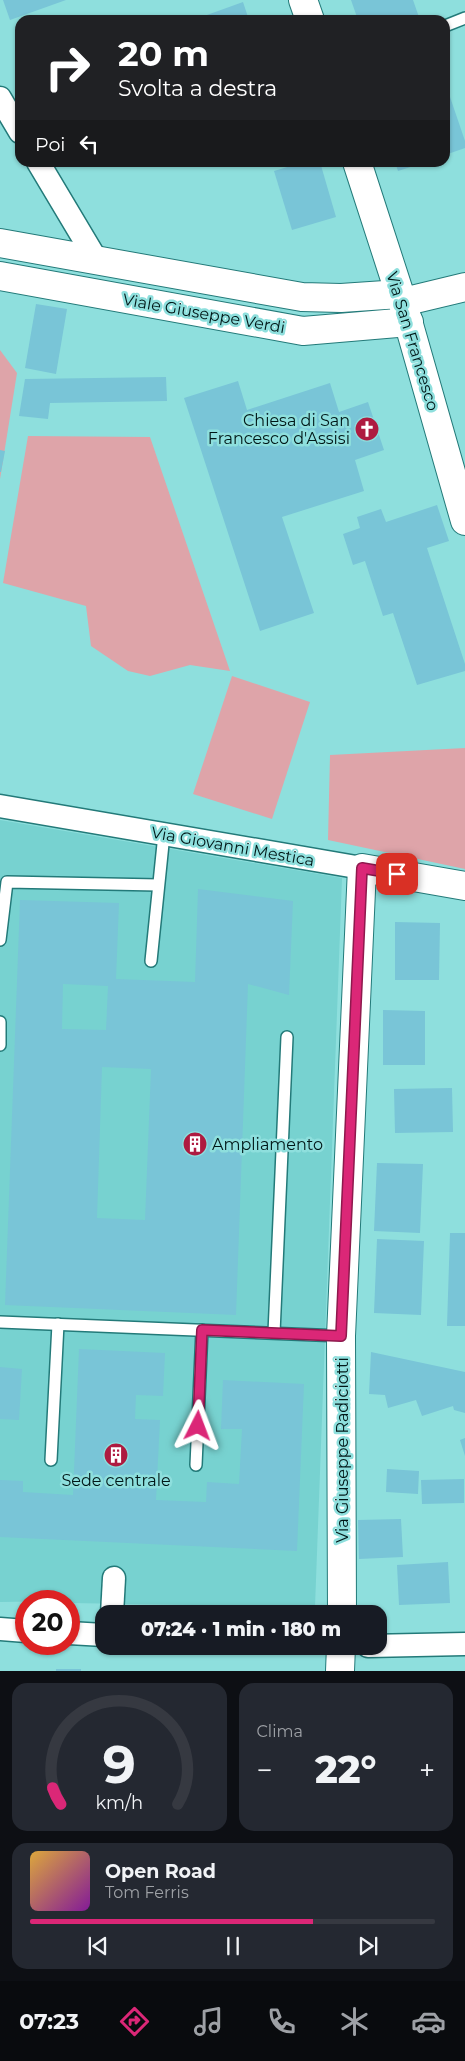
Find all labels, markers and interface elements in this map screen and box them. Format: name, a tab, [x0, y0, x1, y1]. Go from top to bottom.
text: 20 m	[118, 32, 209, 75]
icon: right	[35, 35, 100, 100]
text: Svolta a destra	[118, 75, 277, 102]
icon: left	[75, 130, 103, 158]
text: Poi	[35, 133, 65, 156]
street label: Via San Francesco	[382, 269, 443, 413]
street label: Viale Giuseppe Verdi	[121, 290, 287, 337]
place label: Chiesa di San Francesco d'Assisi	[208, 411, 350, 448]
church icon: Chiesa di San Francesco d'Assisi	[354, 416, 380, 442]
street label: Via Giovanni Mestica	[150, 823, 316, 870]
pin	[376, 853, 418, 895]
icon: arrive	[383, 860, 411, 888]
building icon: Ampliamento	[182, 1131, 208, 1157]
place label: Ampliamento	[212, 1135, 323, 1154]
street label: Via Giuseppe Radiciotti	[333, 1357, 352, 1543]
position arrow	[171, 1399, 223, 1451]
building icon: Sede centrale	[103, 1442, 129, 1468]
place label: Sede centrale	[61, 1471, 171, 1490]
speed limit sign: 20	[15, 1590, 80, 1655]
text: 07:24 · 1 min · 180 m	[141, 1618, 341, 1641]
text: Clima	[257, 1722, 303, 1741]
text: 9	[103, 1733, 136, 1796]
text: 22°	[315, 1746, 376, 1793]
text: −	[257, 1753, 273, 1787]
text: +	[419, 1753, 435, 1787]
text: km/h	[95, 1792, 143, 1813]
text: Open Road	[105, 1860, 216, 1883]
text: Tom Ferris	[105, 1883, 189, 1902]
icon: previous	[84, 1932, 112, 1960]
icon: pause	[219, 1932, 247, 1960]
icon: next	[354, 1932, 382, 1960]
icon: directions	[117, 2004, 152, 2039]
icon: music	[191, 2004, 226, 2039]
icon: phone	[264, 2004, 299, 2039]
icon: climate	[337, 2004, 372, 2039]
icon: car	[411, 2004, 446, 2039]
text: 07:23	[19, 2008, 79, 2035]

